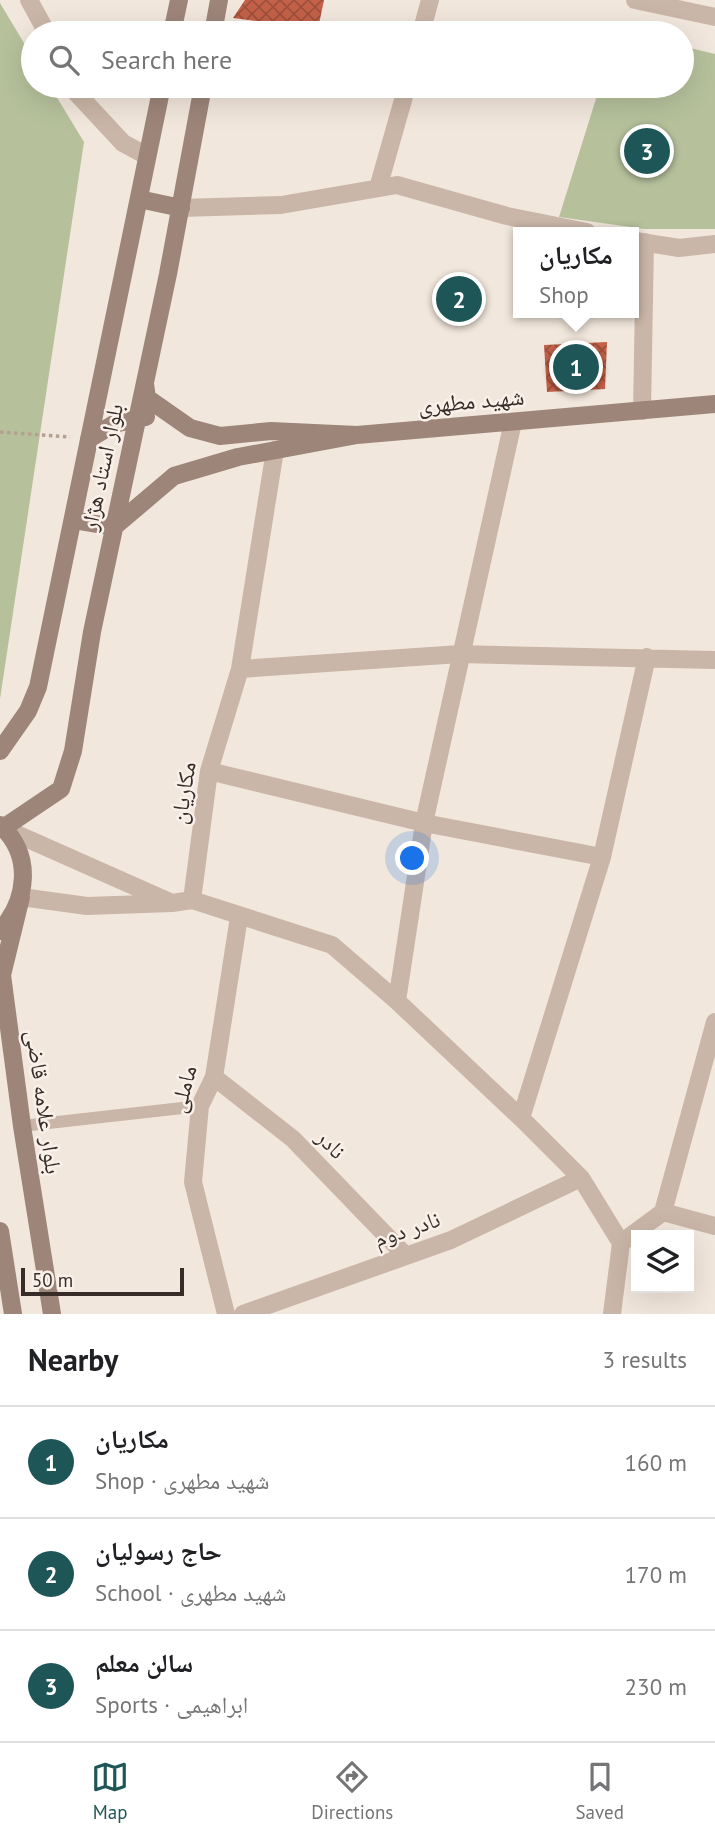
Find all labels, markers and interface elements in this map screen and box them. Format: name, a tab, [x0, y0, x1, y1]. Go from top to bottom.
search box	[21, 21, 694, 98]
icon: search	[45, 41, 83, 79]
text: Search here	[101, 43, 232, 76]
pin: 3	[624, 125, 670, 177]
popup	[513, 227, 639, 318]
text: مکاریان	[539, 238, 613, 271]
pin: 2	[436, 273, 482, 325]
text: Shop	[539, 280, 589, 309]
pin: 1	[553, 341, 599, 393]
street label: شهید مطهری	[417, 381, 525, 420]
street label: بلوار استاد هژار	[74, 401, 129, 534]
street label: مکاریان	[163, 760, 202, 826]
your location	[395, 841, 429, 875]
street label: بلوار علامه قاضی	[20, 1028, 69, 1176]
street label: ماملی	[162, 1062, 203, 1116]
street label: نادر	[310, 1122, 352, 1165]
street label: نادر دوم	[370, 1204, 444, 1255]
map controls	[631, 1230, 694, 1293]
button: layers	[631, 1230, 694, 1293]
scale bar	[21, 1265, 184, 1297]
text: 50 m	[32, 1268, 73, 1292]
text: Nearby	[28, 1340, 118, 1379]
text: 3 results	[603, 1345, 687, 1374]
text: مکاریان	[95, 1422, 169, 1455]
text: 1	[44, 1448, 58, 1477]
text: 160 m	[625, 1448, 687, 1477]
text: Shop · شهید مطهری	[95, 1466, 269, 1495]
text: حاج رسولیان	[95, 1534, 222, 1567]
text: 2	[44, 1560, 58, 1589]
text: 170 m	[625, 1560, 687, 1589]
text: School · شهید مطهری	[95, 1578, 286, 1607]
text: سالن معلم	[95, 1646, 193, 1679]
text: 3	[44, 1672, 58, 1701]
text: 230 m	[625, 1672, 687, 1701]
text: Sports · ابراهیمی	[95, 1690, 248, 1719]
tab: Map	[91, 1758, 129, 1824]
tab: Directions	[311, 1758, 393, 1824]
tab: Saved	[576, 1758, 624, 1824]

